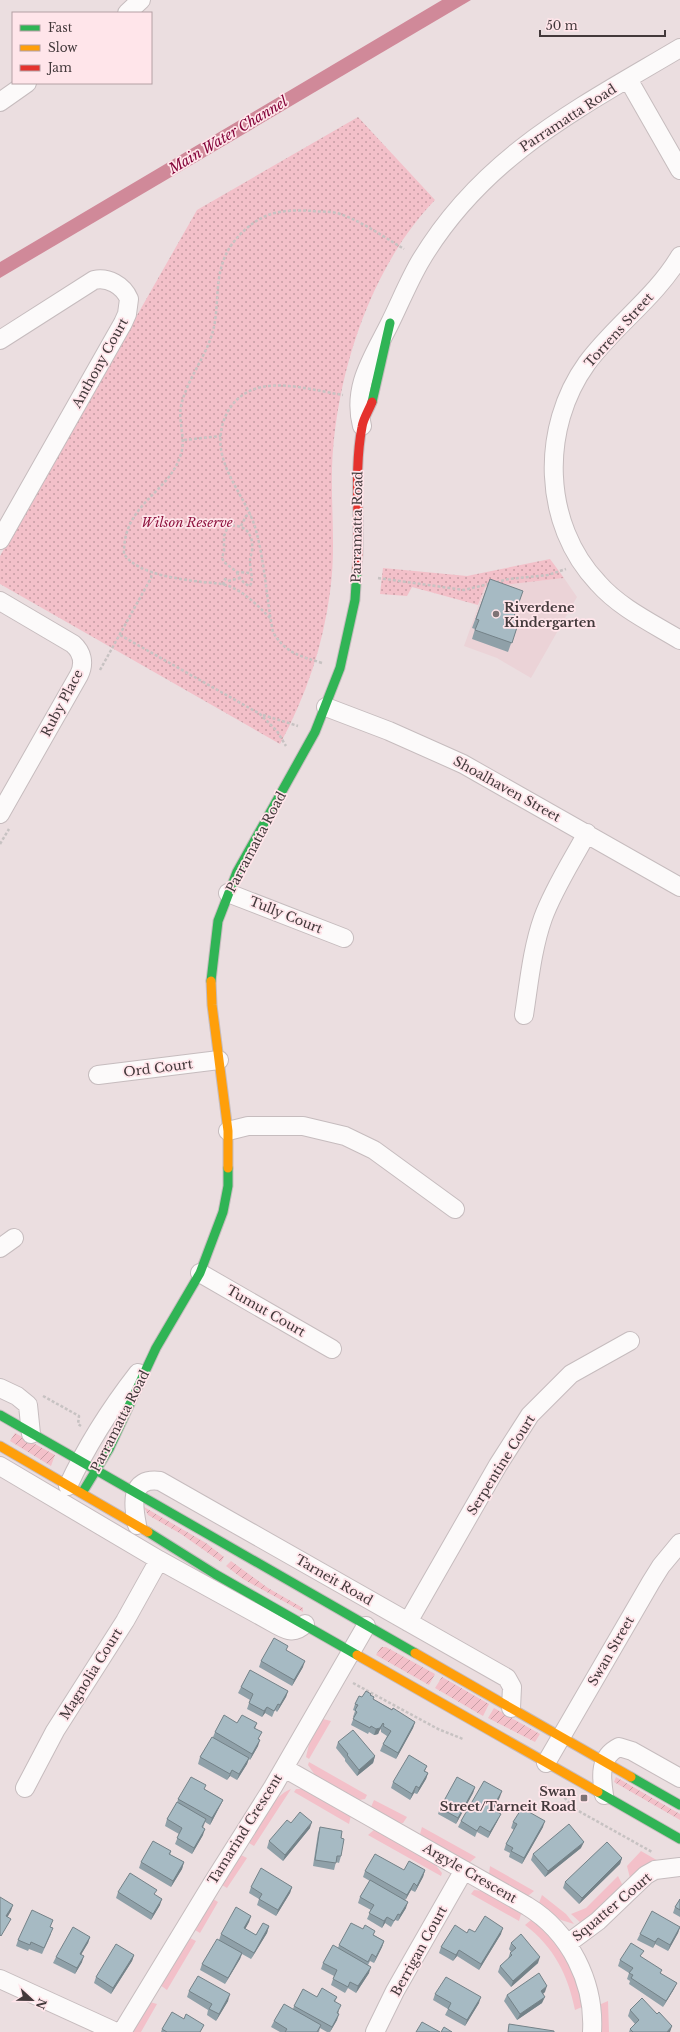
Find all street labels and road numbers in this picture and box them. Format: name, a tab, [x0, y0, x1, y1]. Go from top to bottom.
street label: Parramatta Road	[516, 80, 620, 156]
street label: Torrens Street	[581, 289, 657, 371]
street label: Anthony Court	[68, 315, 132, 412]
street label: Parramatta Road	[348, 471, 366, 583]
street label: Ruby Place	[37, 666, 87, 740]
street label: Shoalhaven Street	[450, 752, 564, 826]
street label: Parramatta Road	[222, 788, 290, 895]
street label: Tully Court	[247, 893, 325, 937]
street label: Ord Court	[122, 1055, 194, 1081]
street label: Tumut Court	[223, 1282, 309, 1341]
street label: Parramatta Road	[87, 1367, 153, 1475]
street label: Serpentine Court	[463, 1411, 539, 1518]
street label: Tarneit Road	[292, 1551, 376, 1609]
street label: Swan Street	[584, 1613, 638, 1689]
street label: Magnolia Court	[56, 1625, 126, 1723]
street label: Tamarind Crescent	[204, 1770, 286, 1888]
street label: Argyle Crescent	[419, 1839, 520, 1907]
street label: Squatter Court	[569, 1869, 655, 1945]
street label: Berrigan Court	[387, 1903, 451, 1999]

